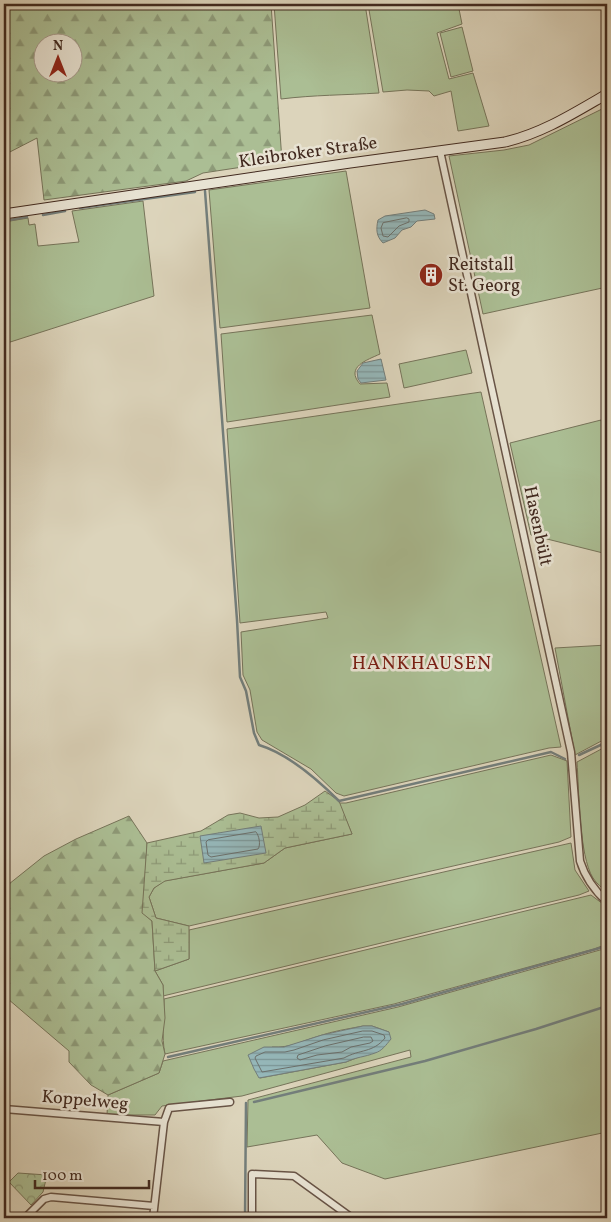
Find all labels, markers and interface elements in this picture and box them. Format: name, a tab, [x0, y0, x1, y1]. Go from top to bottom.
north arrow	[32, 32, 82, 82]
text: N	[53, 37, 63, 56]
street label: Kleibroker Straße	[237, 131, 379, 175]
place label: Reitstall St. Georg	[448, 253, 520, 299]
building icon: Reitstall St. Georg	[418, 262, 444, 288]
street label: Hasenbült	[516, 484, 558, 568]
district label: HANKHAUSEN	[352, 651, 492, 677]
street label: Koppelweg	[41, 1085, 129, 1117]
scale bar	[35, 1157, 149, 1189]
text: 100 m	[42, 1166, 82, 1187]

